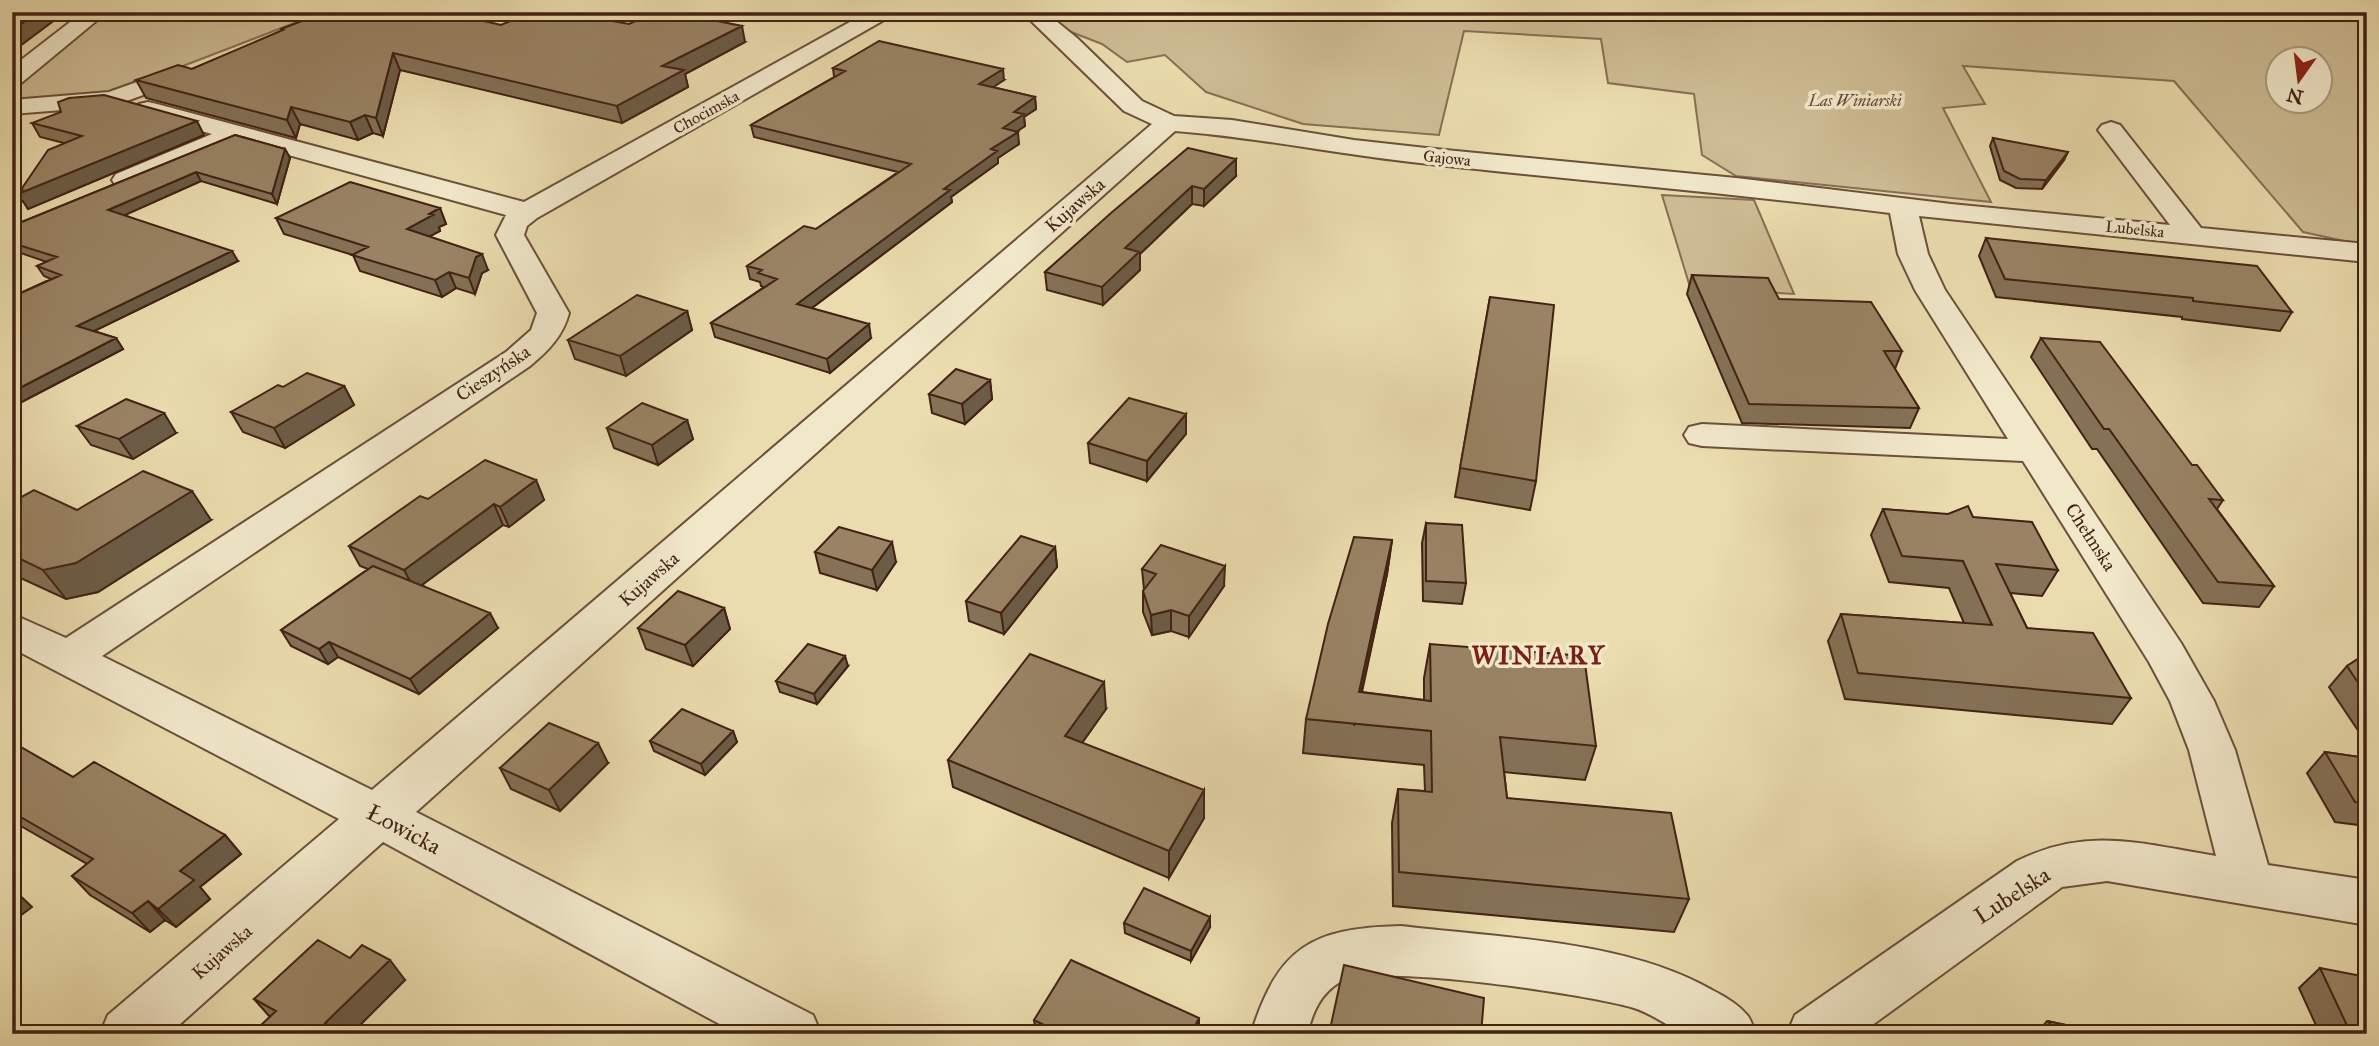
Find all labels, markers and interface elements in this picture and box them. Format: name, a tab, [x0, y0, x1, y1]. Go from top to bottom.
north arrow	[2264, 46, 2334, 116]
text: N	[2284, 83, 2306, 109]
street label: Chocimska	[670, 86, 743, 138]
park label: Las Winiarski	[1807, 91, 1902, 110]
street label: Gajowa	[1422, 146, 1472, 170]
street label: Kujawska	[1040, 172, 1110, 237]
street label: Lubelska	[2105, 216, 2166, 242]
street label: Cieszyńska	[452, 339, 535, 406]
street label: Chełmska	[2061, 499, 2122, 576]
street label: Kujawska	[614, 546, 684, 611]
district label: WINIARY	[1472, 639, 1606, 671]
street label: Łowicka	[362, 798, 446, 860]
street label: Lubelska	[1969, 860, 2055, 930]
street label: Kujawska	[187, 919, 257, 984]

